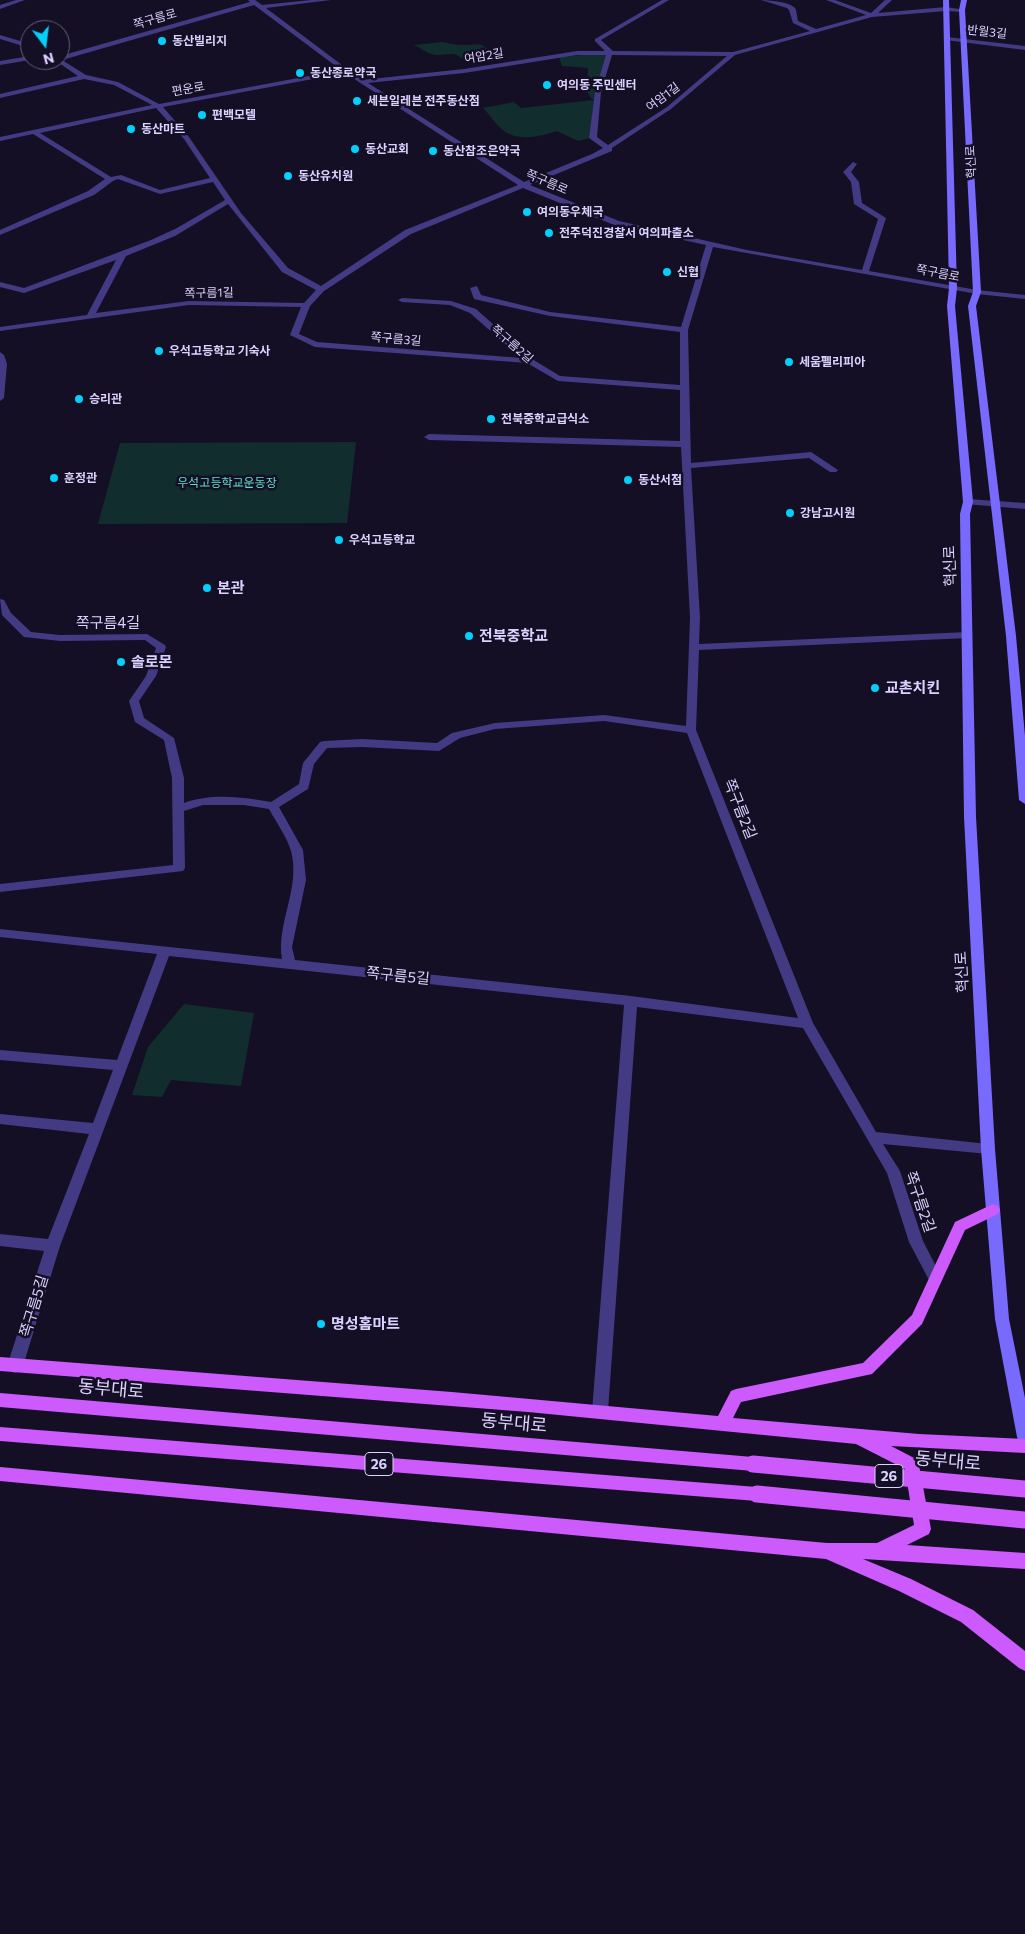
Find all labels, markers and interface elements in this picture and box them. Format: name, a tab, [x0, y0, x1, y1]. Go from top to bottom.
street label: 쪽구름로	[132, 6, 178, 32]
north arrow	[20, 20, 70, 70]
street label: 반월3길	[966, 23, 1008, 41]
place label: 동산빌리지	[172, 34, 227, 48]
marker: 동산빌리지	[156, 35, 168, 47]
street label: 여암2길	[463, 46, 505, 66]
text: N	[41, 49, 56, 69]
place label: 동산종로약국	[310, 66, 376, 80]
marker: 동산종로약국	[294, 67, 306, 79]
place label: 여의동 주민센터	[557, 78, 637, 92]
street label: 편운로	[170, 79, 206, 99]
marker: 여의동 주민센터	[541, 79, 553, 91]
street label: 여암1길	[643, 80, 683, 114]
place label: 세븐일레븐 전주동산점	[367, 94, 480, 108]
marker: 세븐일레븐 전주동산점	[351, 95, 363, 107]
place label: 편백모텔	[212, 108, 256, 122]
marker: 편백모텔	[196, 109, 208, 121]
place label: 동산마트	[141, 122, 185, 136]
marker: 동산마트	[125, 123, 137, 135]
place label: 동산교회	[365, 142, 409, 156]
marker: 동산교회	[349, 143, 361, 155]
place label: 동산참조은약국	[443, 144, 520, 158]
marker: 동산참조은약국	[427, 145, 439, 157]
street label: 혁신로	[963, 145, 979, 179]
street label: 쪽구름로	[524, 167, 570, 197]
place label: 동산유치원	[298, 169, 353, 183]
marker: 동산유치원	[282, 170, 294, 182]
place label: 여의동우체국	[537, 205, 603, 219]
marker: 여의동우체국	[521, 206, 533, 218]
place label: 전주덕진경찰서 여의파출소	[559, 226, 694, 240]
marker: 전주덕진경찰서 여의파출소	[543, 227, 555, 239]
street label: 쪽구름로	[915, 262, 961, 284]
place label: 신협	[677, 265, 699, 279]
marker: 신협	[661, 266, 673, 278]
street label: 쪽구름1길	[184, 285, 234, 301]
street label: 쪽구름2길	[488, 322, 536, 366]
street label: 쪽구름3길	[370, 330, 422, 348]
place label: 우석고등학교 기숙사	[169, 344, 271, 358]
marker: 우석고등학교 기숙사	[153, 345, 165, 357]
place label: 세움펠리피아	[799, 355, 865, 369]
marker: 세움펠리피아	[783, 356, 795, 368]
place label: 승리관	[89, 392, 122, 406]
marker: 승리관	[73, 393, 85, 405]
place label: 전북중학교급식소	[501, 412, 589, 426]
marker: 전북중학교급식소	[485, 413, 497, 425]
place label: 훈정관	[64, 471, 97, 485]
marker: 훈정관	[48, 472, 60, 484]
place label: 동산서점	[638, 473, 682, 487]
marker: 동산서점	[622, 474, 634, 486]
park label: 우석고등학교운동장	[177, 476, 277, 490]
place label: 강남고시원	[800, 506, 855, 520]
marker: 강남고시원	[784, 507, 796, 519]
place label: 우석고등학교	[349, 533, 415, 547]
marker: 우석고등학교	[333, 534, 345, 546]
street label: 혁신로	[940, 545, 960, 587]
place label: 본관	[217, 579, 245, 597]
marker: 본관	[201, 582, 213, 594]
street label: 쪽구름4길	[76, 614, 140, 632]
place label: 전북중학교	[479, 627, 548, 645]
marker: 전북중학교	[463, 630, 475, 642]
place label: 솔로몬	[131, 653, 172, 671]
marker: 솔로몬	[115, 656, 127, 668]
place label: 교촌치킨	[885, 679, 940, 697]
marker: 교촌치킨	[869, 682, 881, 694]
street label: 쪽구름2길	[720, 776, 760, 842]
street label: 혁신로	[952, 951, 972, 993]
street label: 쪽구름5길	[365, 964, 431, 988]
street label: 쪽구름2길	[901, 1169, 939, 1235]
street label: 쪽구름5길	[16, 1273, 52, 1339]
place label: 명성홈마트	[331, 1315, 400, 1333]
marker: 명성홈마트	[315, 1318, 327, 1330]
street label: 동부대로	[77, 1375, 145, 1403]
street label: 동부대로	[480, 1409, 548, 1437]
street label: 동부대로	[914, 1447, 982, 1475]
road number: 26	[365, 1452, 393, 1476]
road number: 26	[875, 1464, 903, 1488]

